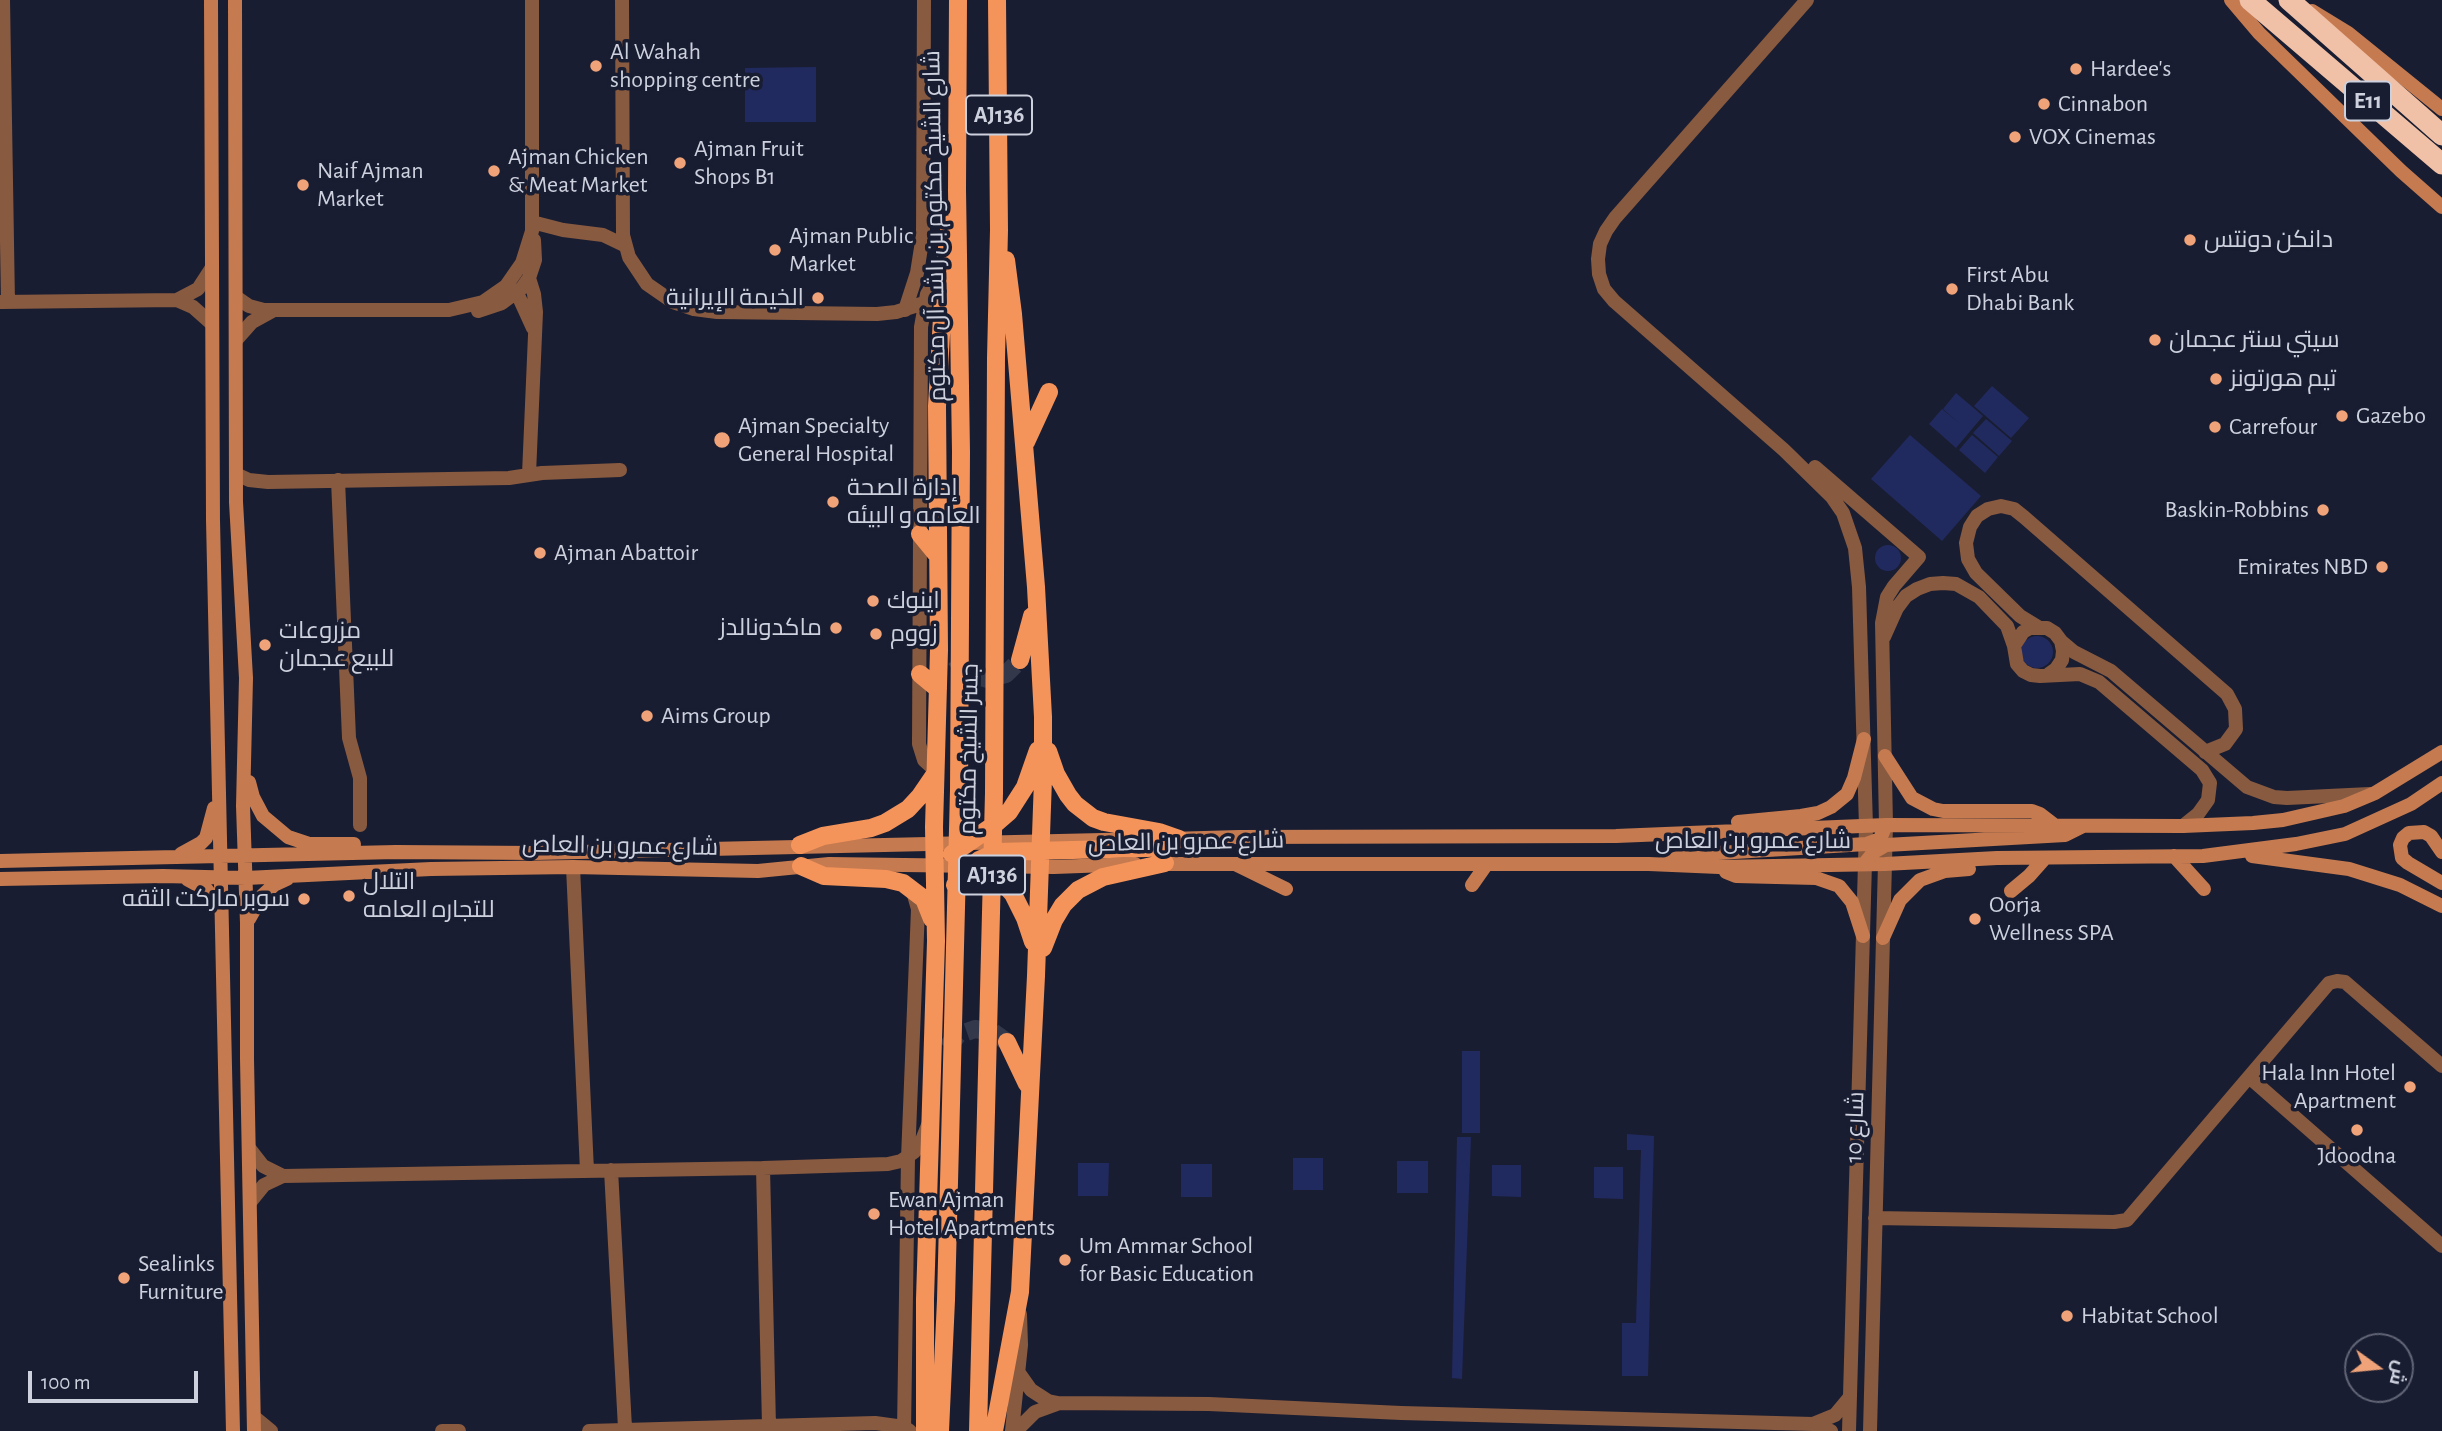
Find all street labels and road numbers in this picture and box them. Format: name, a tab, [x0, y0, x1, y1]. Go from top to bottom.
street label: شارع الشيخ مكتوم بن راشد آل مكتوم	[918, 50, 952, 402]
road number: E11	[2345, 82, 2391, 120]
road number: AJ136	[966, 96, 1032, 134]
street label: جسر الشيخ مكتوم	[953, 663, 985, 835]
street label: شارع عمرو بن العاص	[1088, 826, 1284, 858]
street label: شارع عمرو بن العاص	[1655, 827, 1851, 855]
street label: شارع عمرو بن العاص	[522, 830, 718, 862]
road number: AJ136	[959, 856, 1025, 894]
street label: شارع 10	[1839, 1091, 1871, 1163]

